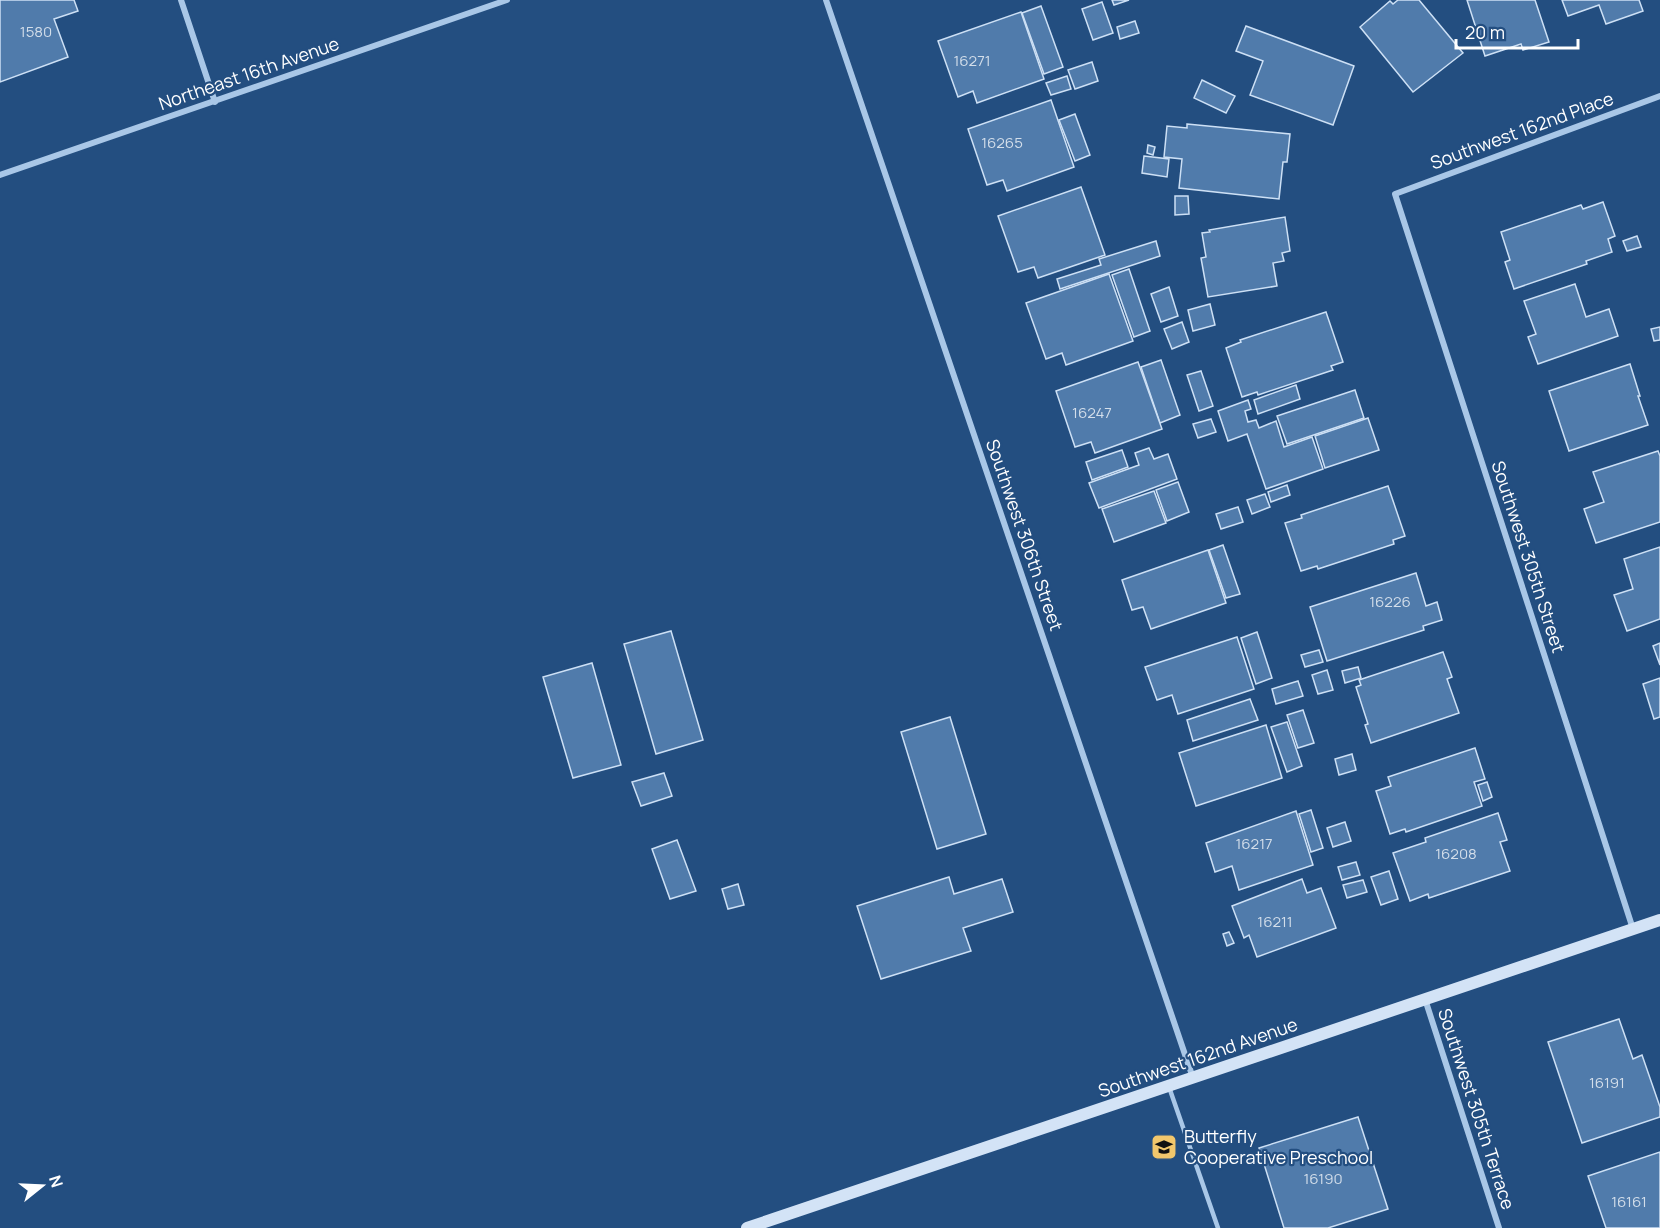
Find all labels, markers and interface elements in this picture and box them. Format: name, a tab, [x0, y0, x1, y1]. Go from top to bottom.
scale bar	[1456, 12, 1578, 50]
text: 20 m	[1465, 20, 1505, 44]
house number: 1580	[20, 21, 52, 42]
street label: Northeast 16th Avenue	[155, 31, 342, 115]
house number: 16271	[953, 50, 991, 71]
street label: Southwest 162nd Place	[1427, 86, 1617, 174]
house number: 16265	[981, 132, 1023, 153]
house number: 16247	[1072, 402, 1112, 423]
street label: Southwest 306th Street	[981, 436, 1069, 634]
street label: Southwest 305th Street	[1487, 458, 1571, 656]
house number: 16226	[1369, 591, 1411, 612]
house number: 16217	[1235, 833, 1273, 854]
house number: 16208	[1435, 843, 1477, 864]
house number: 16211	[1257, 911, 1293, 932]
street label: Southwest 305th Terrace	[1433, 1005, 1521, 1212]
street label: Southwest 162nd Avenue	[1095, 1012, 1301, 1103]
house number: 16191	[1589, 1072, 1625, 1093]
place label: Butterfly Cooperative Preschool	[1184, 1124, 1373, 1169]
school or university icon: Butterfly Cooperative Preschool	[1149, 1132, 1179, 1162]
north arrow	[12, 1156, 72, 1216]
house number: 16190	[1303, 1168, 1343, 1189]
text: N	[44, 1172, 69, 1190]
house number: 16161	[1611, 1191, 1647, 1212]

